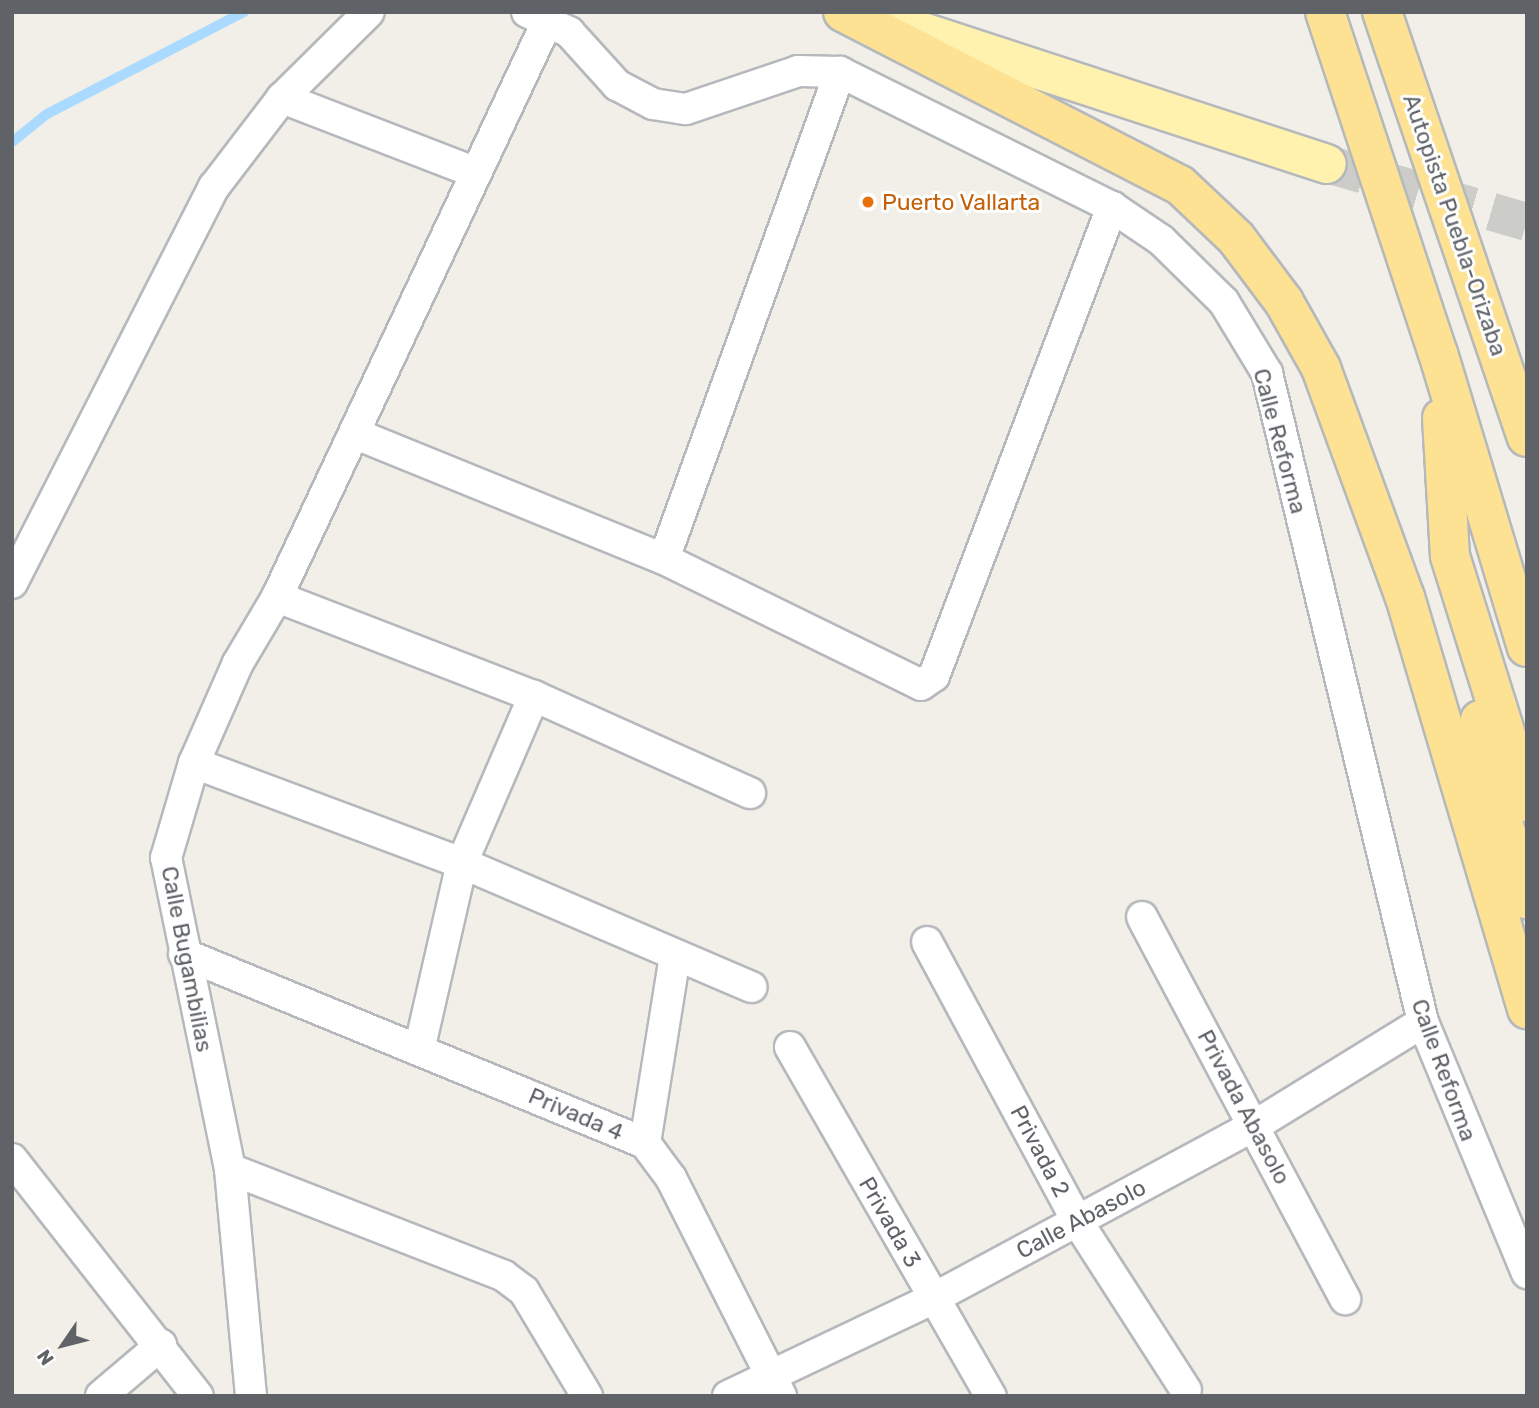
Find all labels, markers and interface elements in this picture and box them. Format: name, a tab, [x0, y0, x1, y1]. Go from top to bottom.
street label: Autopista Puebla-Orizaba	[1397, 91, 1513, 359]
place label: Puerto Vallarta	[882, 188, 1041, 216]
marker: Puerto Vallarta	[860, 194, 876, 210]
street label: Calle Reforma	[1247, 365, 1313, 517]
street label: Calle Bugambilias	[155, 864, 219, 1054]
street label: Calle Reforma	[1406, 995, 1482, 1145]
street label: Privada Abasolo	[1192, 1025, 1296, 1189]
street label: Privada 4	[524, 1082, 628, 1146]
street label: Privada 2	[1004, 1101, 1076, 1201]
street label: Privada 3	[853, 1172, 927, 1272]
street label: Calle Abasolo	[1011, 1173, 1151, 1265]
north arrow	[28, 1310, 98, 1380]
text: N	[32, 1345, 59, 1370]

